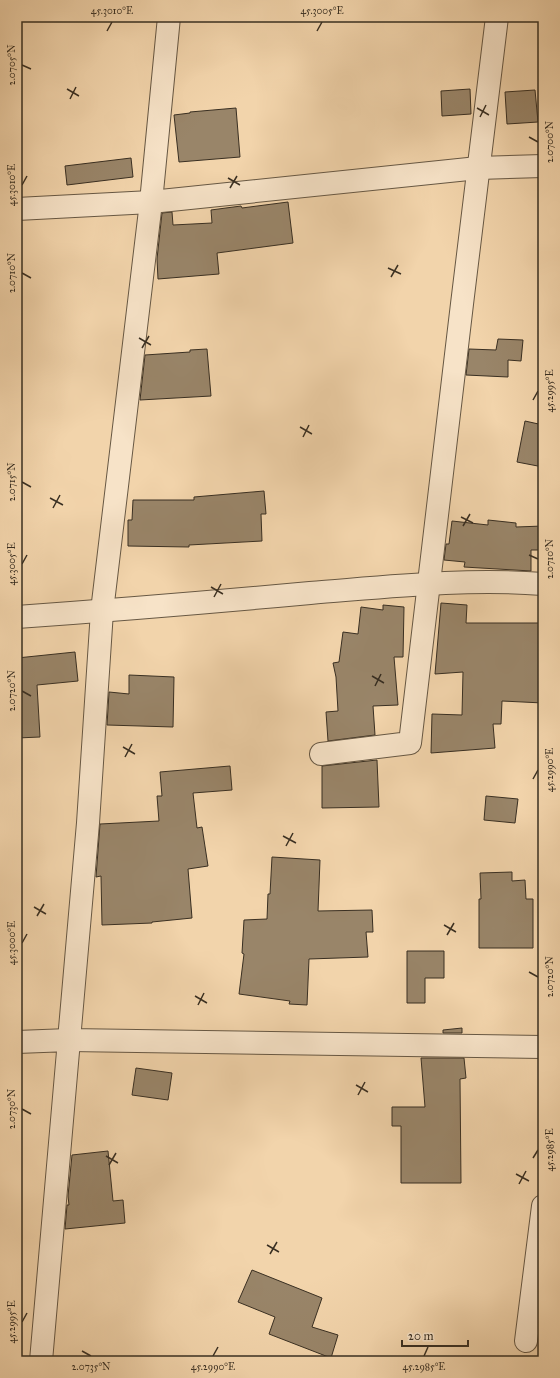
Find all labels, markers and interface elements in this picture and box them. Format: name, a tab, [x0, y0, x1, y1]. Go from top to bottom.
text: 45.3010°E	[91, 5, 133, 17]
text: 45.3005°E	[300, 5, 344, 17]
text: 2.0705°N	[6, 44, 18, 85]
text: 2.0700°N	[544, 120, 556, 163]
text: 45.3010°E	[6, 164, 18, 206]
text: 2.0710°N	[6, 252, 18, 293]
text: 45.2995°E	[544, 369, 556, 413]
text: 2.0715°N	[6, 462, 18, 502]
text: 2.0710°N	[544, 538, 556, 579]
text: 45.3005°E	[6, 542, 18, 586]
text: 2.0720°N	[6, 670, 18, 712]
text: 45.2990°E	[544, 748, 556, 792]
text: 45.3000°E	[6, 921, 18, 965]
text: 2.0720°N	[544, 956, 556, 998]
text: 2.0730°N	[6, 1088, 18, 1129]
text: 45.2985°E	[544, 1128, 556, 1172]
text: 45.2995°E	[6, 1300, 18, 1344]
scale bar	[402, 1322, 468, 1348]
text: 20 m	[408, 1329, 434, 1343]
text: 2.0735°N	[71, 1361, 111, 1373]
text: 45.2990°E	[191, 1361, 235, 1373]
text: 45.2985°E	[402, 1361, 446, 1373]

